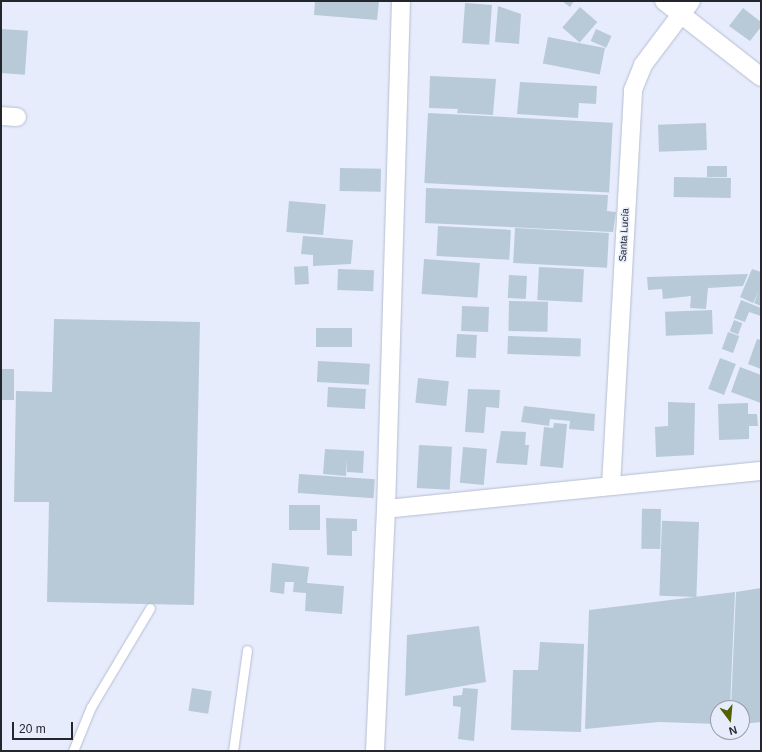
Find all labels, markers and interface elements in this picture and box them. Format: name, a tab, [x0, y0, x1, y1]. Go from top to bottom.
street label: Santa Lucía	[617, 208, 631, 262]
north arrow	[710, 700, 750, 740]
scale bar	[14, 714, 75, 740]
text: 20 m	[19, 722, 46, 736]
text: N	[728, 724, 739, 737]

